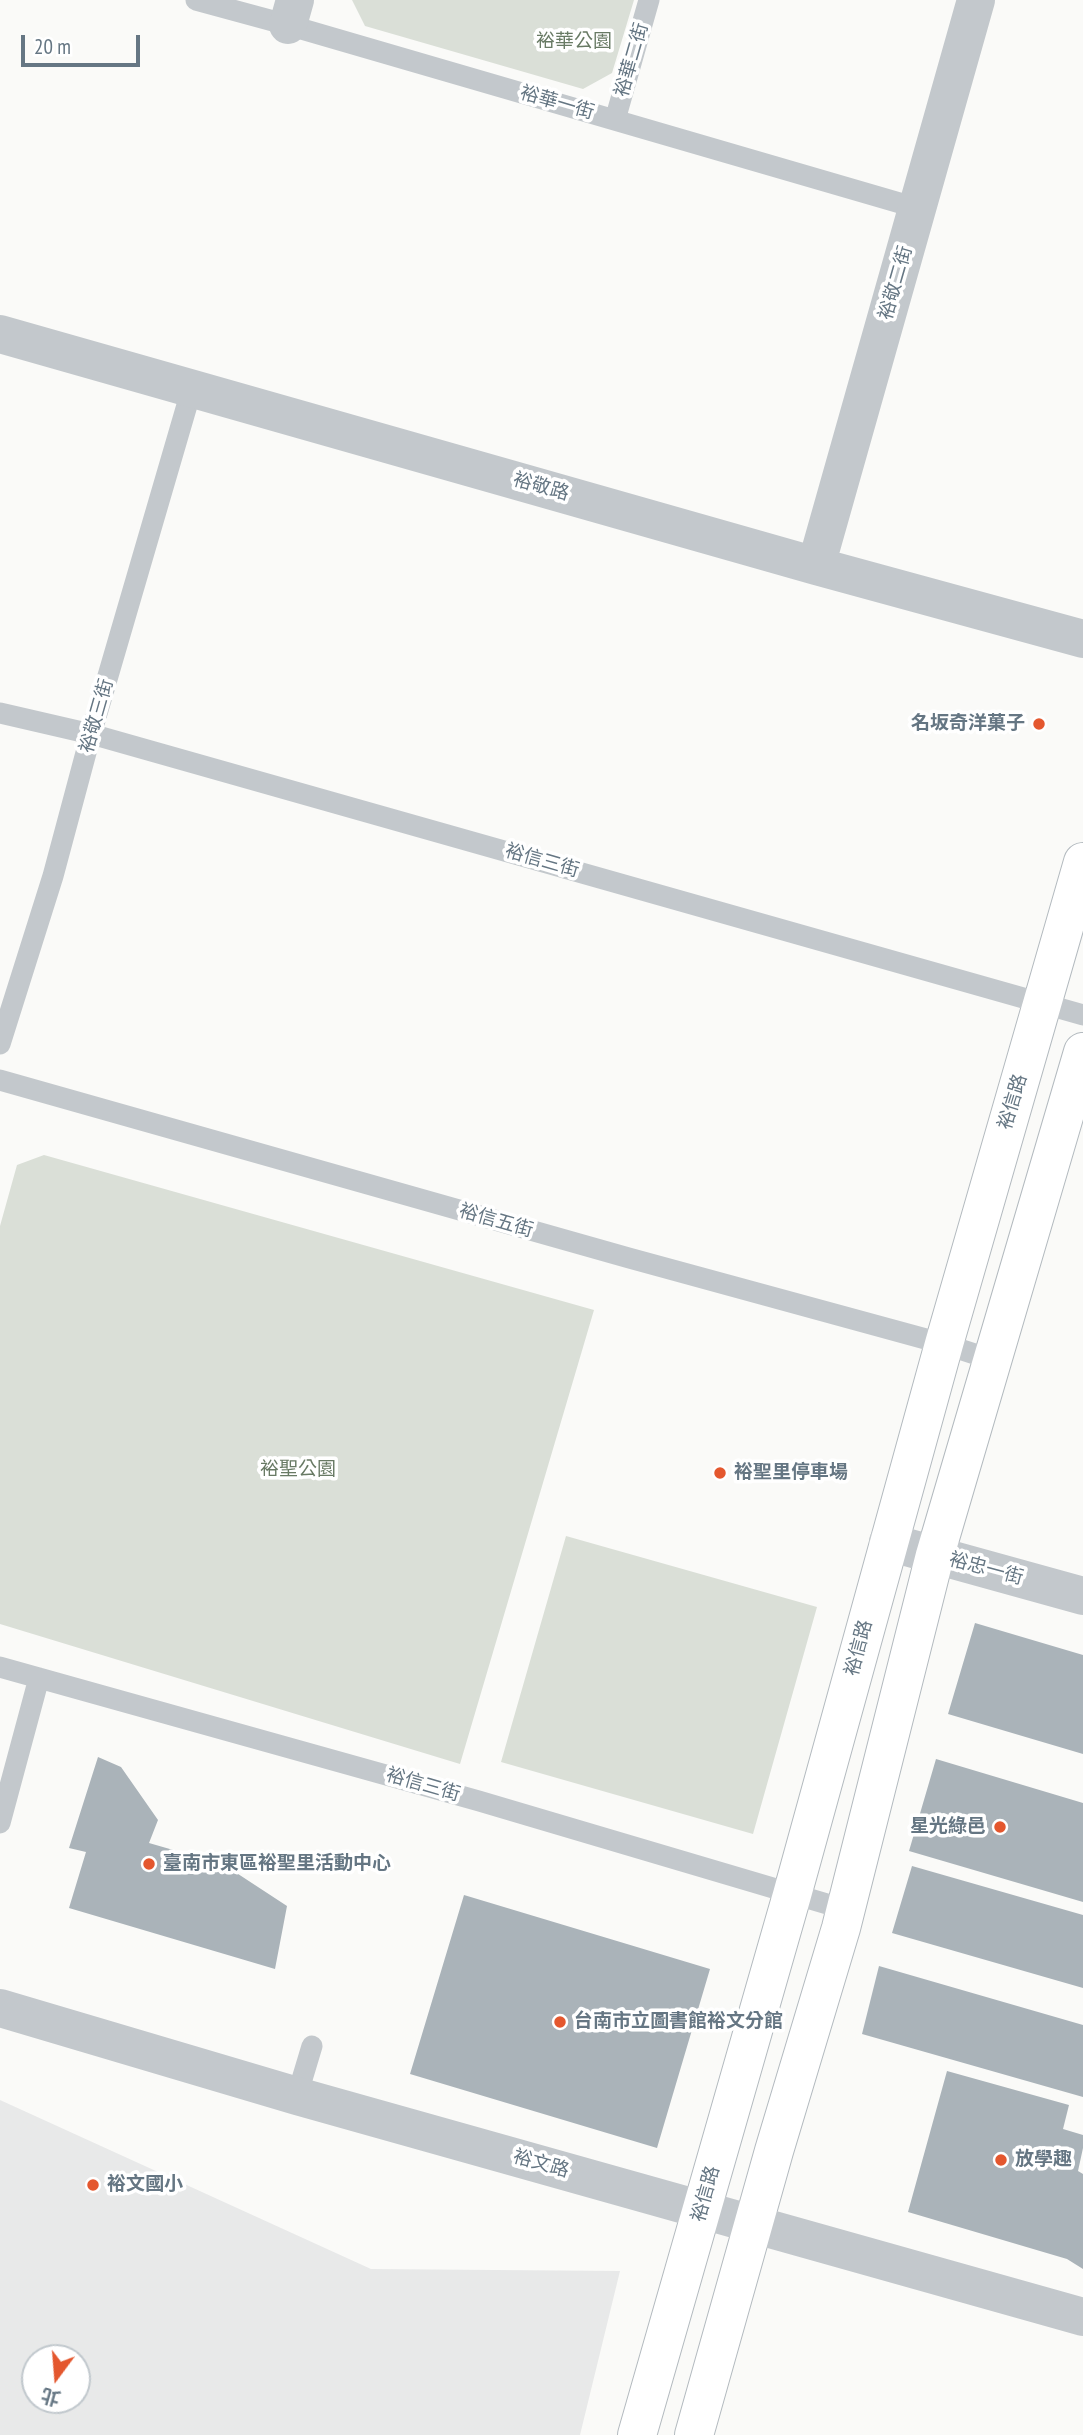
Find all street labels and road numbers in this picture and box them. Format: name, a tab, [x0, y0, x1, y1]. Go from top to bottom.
street label: 裕華二街	[611, 20, 653, 100]
street label: 裕華一街	[517, 82, 597, 124]
street label: 裕敬二街	[875, 243, 917, 323]
street label: 裕敬路	[510, 468, 572, 506]
street label: 裕敬三街	[76, 676, 118, 756]
street label: 裕信三街	[502, 840, 582, 882]
street label: 裕信路	[994, 1071, 1032, 1133]
street label: 裕信五街	[456, 1200, 536, 1242]
street label: 裕忠一街	[946, 1548, 1026, 1590]
street label: 裕信路	[841, 1618, 877, 1678]
street label: 裕信三街	[383, 1764, 463, 1806]
street label: 裕文路	[510, 2145, 572, 2183]
street label: 裕信路	[687, 2163, 725, 2225]

